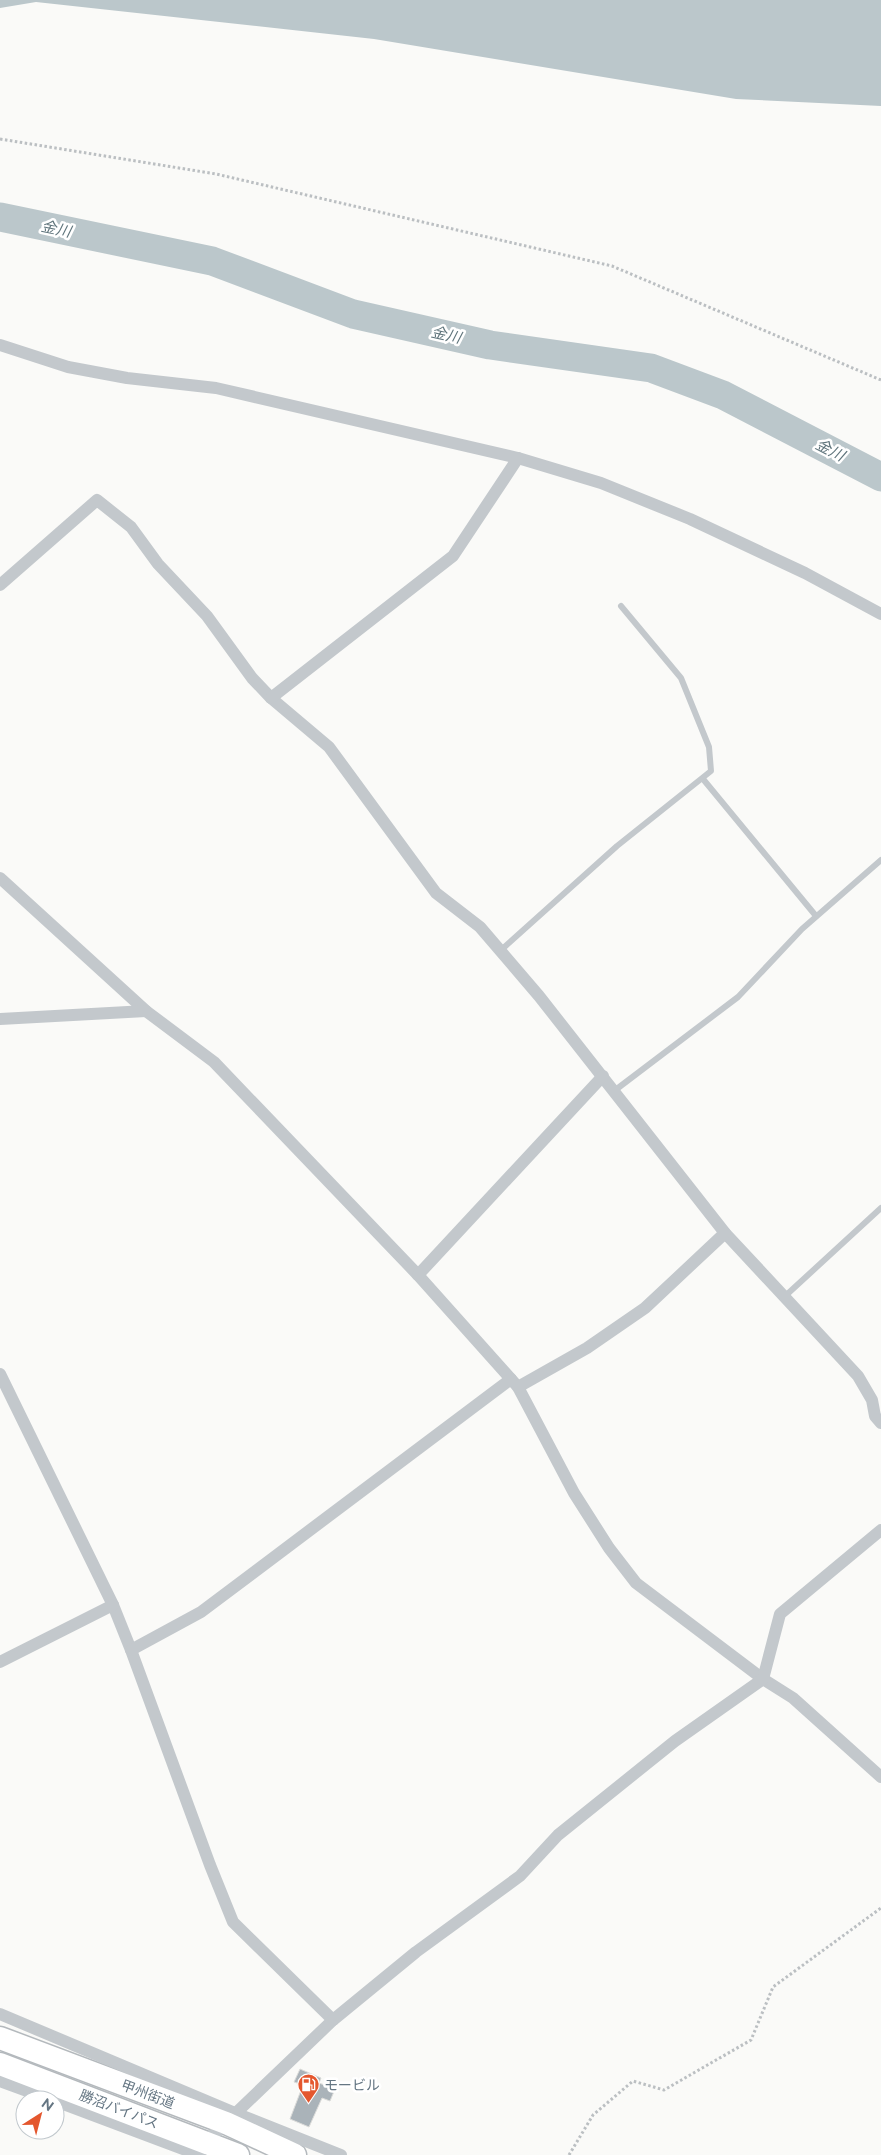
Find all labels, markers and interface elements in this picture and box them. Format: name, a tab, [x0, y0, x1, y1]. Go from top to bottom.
water label: 金川	[39, 217, 74, 241]
water label: 金川	[429, 323, 465, 348]
water label: 金川	[813, 435, 849, 466]
fuel station icon: モービル	[296, 2073, 320, 2104]
street label: 甲州街道	[119, 2076, 177, 2112]
place label: モービル	[324, 2077, 380, 2093]
street label: 勝沼バイパス	[77, 2087, 161, 2131]
north arrow	[15, 2090, 65, 2140]
text: N	[39, 2095, 57, 2114]

